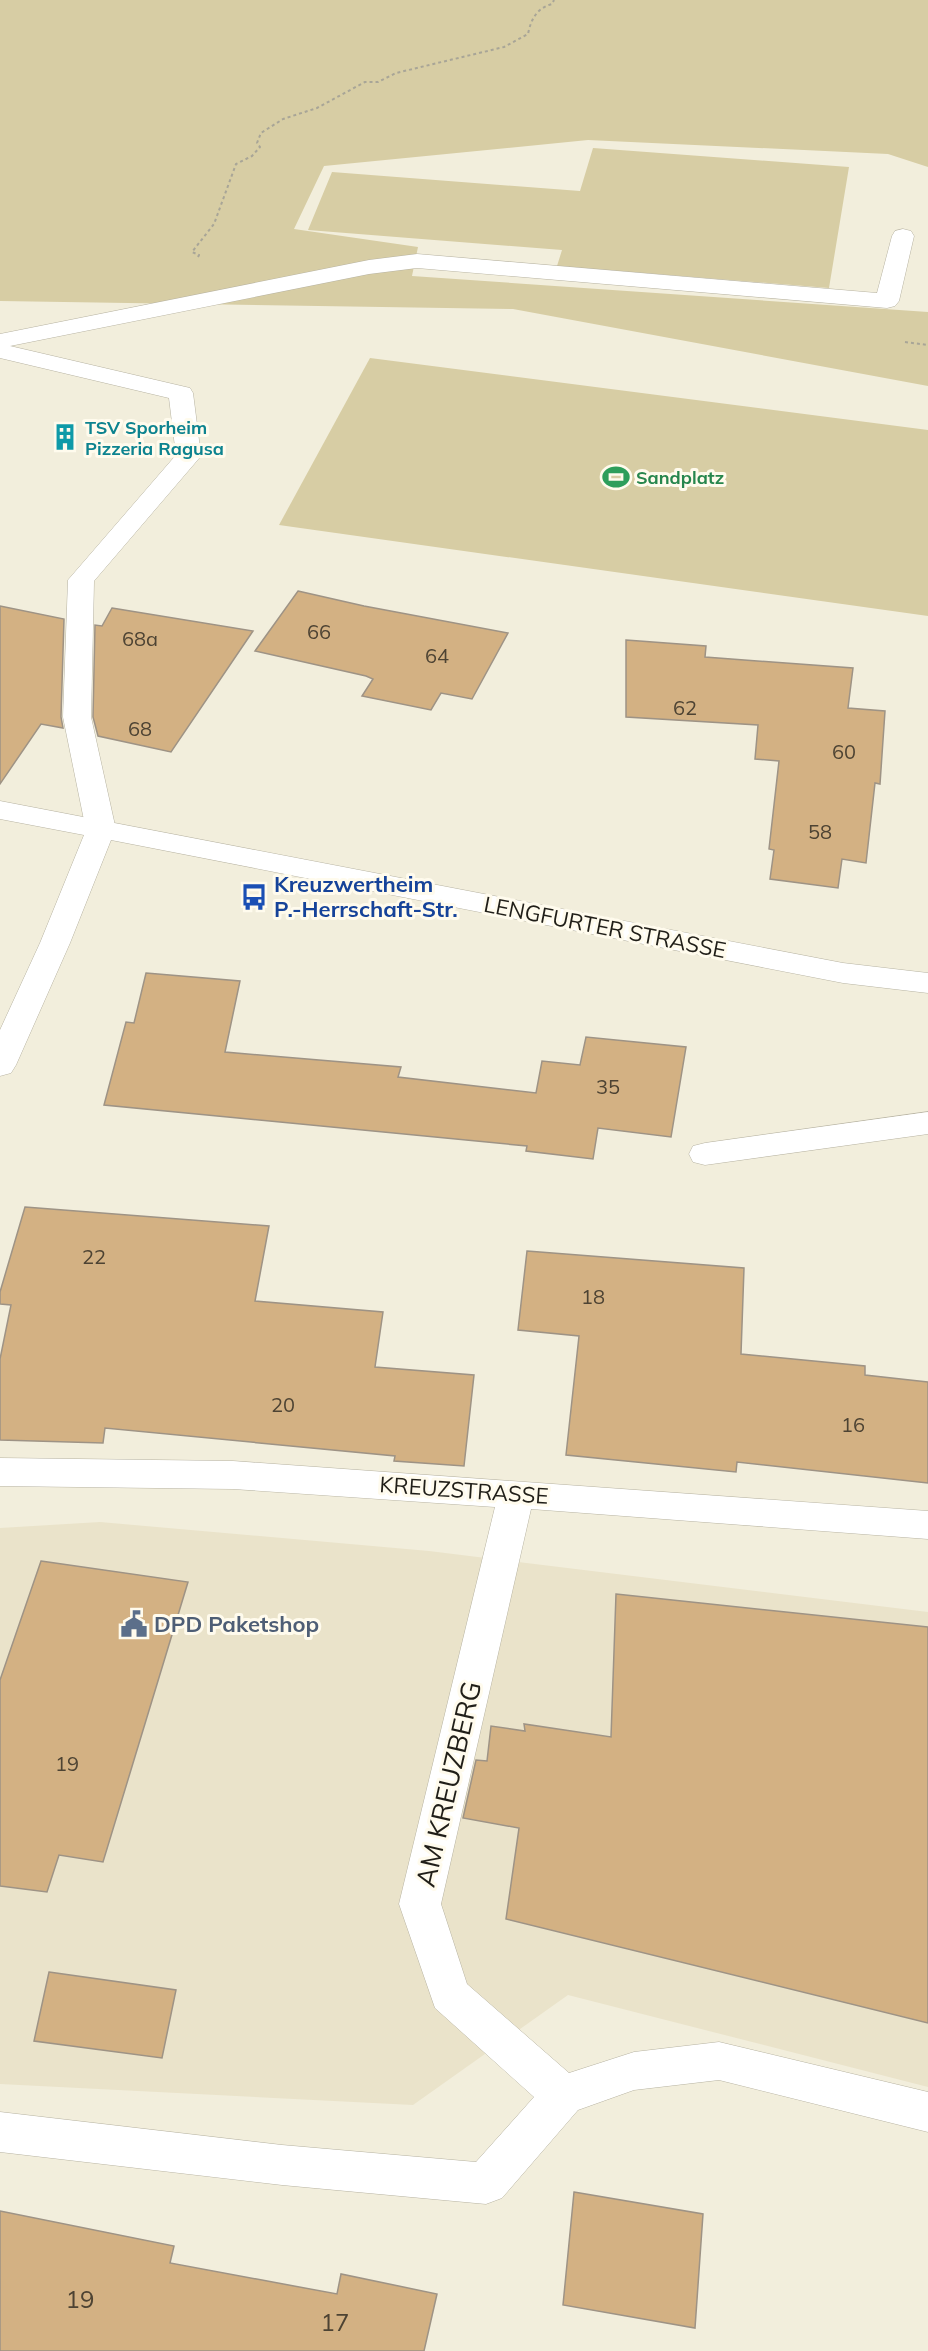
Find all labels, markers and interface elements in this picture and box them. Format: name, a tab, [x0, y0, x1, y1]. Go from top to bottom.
place label: TSV Sporheim Pizzeria Ragusa	[85, 416, 224, 460]
building icon: TSV Sporheim Pizzeria Ragusa	[50, 422, 80, 452]
sports icon: Sandplatz	[601, 462, 631, 492]
place label: Sandplatz	[636, 466, 724, 489]
house number: 66	[307, 619, 331, 644]
house number: 68a	[122, 626, 158, 651]
house number: 64	[425, 643, 449, 668]
house number: 62	[673, 695, 697, 720]
house number: 68	[128, 716, 152, 741]
house number: 60	[832, 739, 856, 764]
house number: 58	[808, 819, 832, 844]
place label: Kreuzwertheim P.-Herrschaft-Str.	[274, 870, 458, 923]
bus stop icon: Kreuzwertheim P.-Herrschaft-Str.	[239, 882, 269, 912]
street label: LENGFURTER STRASSE	[482, 890, 728, 964]
house number: 35	[596, 1074, 620, 1099]
house number: 22	[82, 1244, 106, 1269]
house number: 18	[581, 1284, 605, 1309]
house number: 20	[271, 1392, 295, 1417]
house number: 16	[841, 1412, 865, 1437]
street label: KREUZSTRASSE	[379, 1470, 549, 1510]
public building icon: DPD Paketshop	[119, 1609, 149, 1639]
place label: DPD Paketshop	[154, 1610, 319, 1638]
street label: AM KREUZBERG	[408, 1678, 488, 1890]
house number: 19	[55, 1751, 79, 1776]
house number: 19	[66, 2284, 94, 2314]
house number: 17	[321, 2307, 349, 2337]

